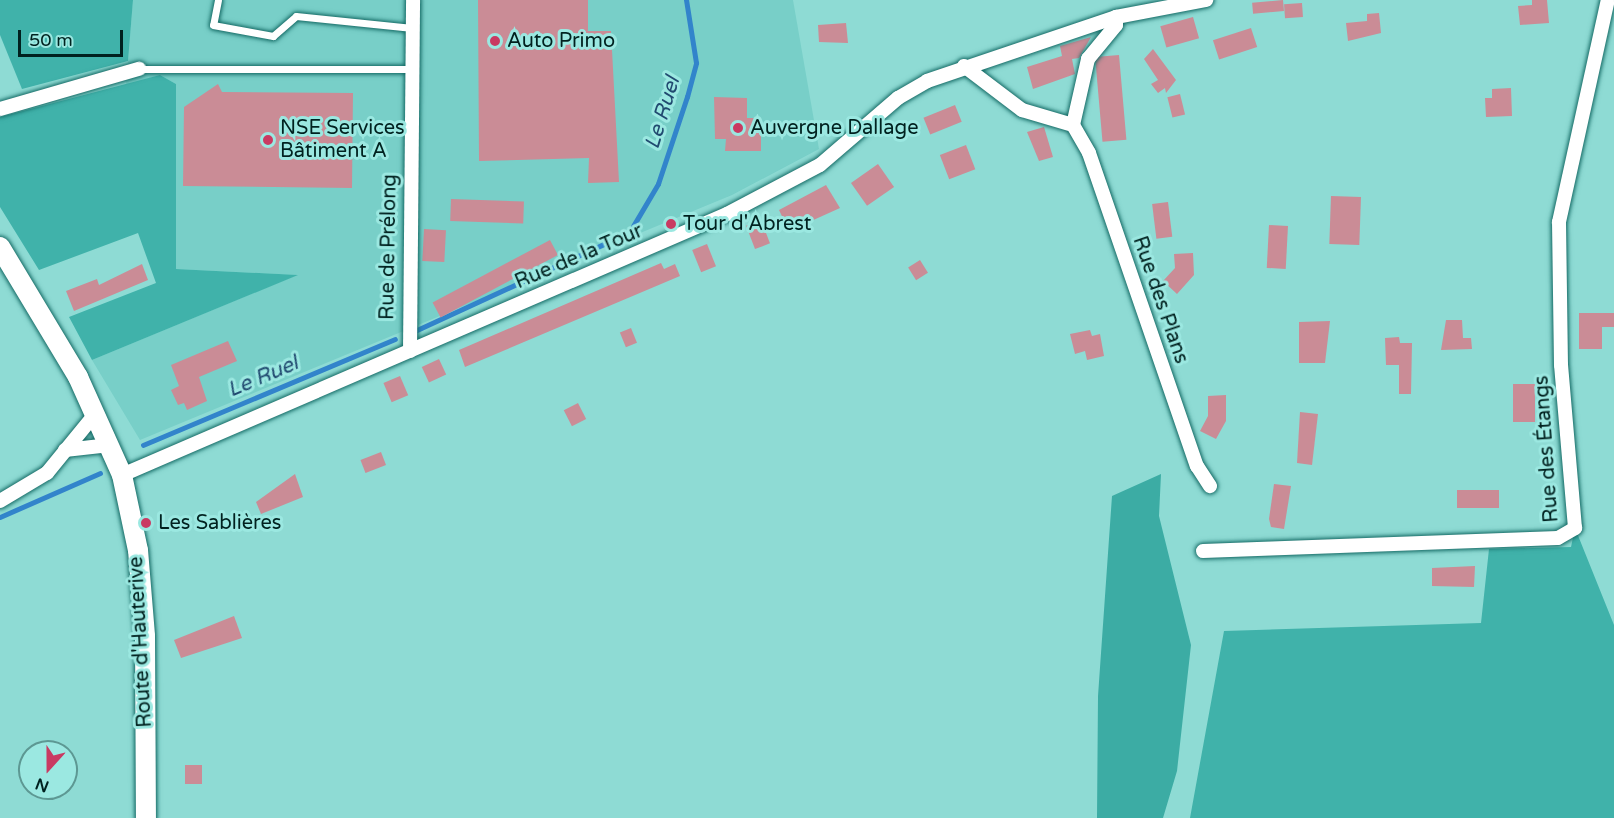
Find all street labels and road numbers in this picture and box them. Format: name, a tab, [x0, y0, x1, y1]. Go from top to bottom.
street label: Rue de Prélong	[376, 174, 402, 320]
street label: Rue de la Tour	[512, 219, 646, 295]
street label: Rue des Plans	[1127, 233, 1193, 367]
street label: Rue des Étangs	[1530, 375, 1564, 523]
street label: Route d'Hauterive	[125, 556, 157, 728]

